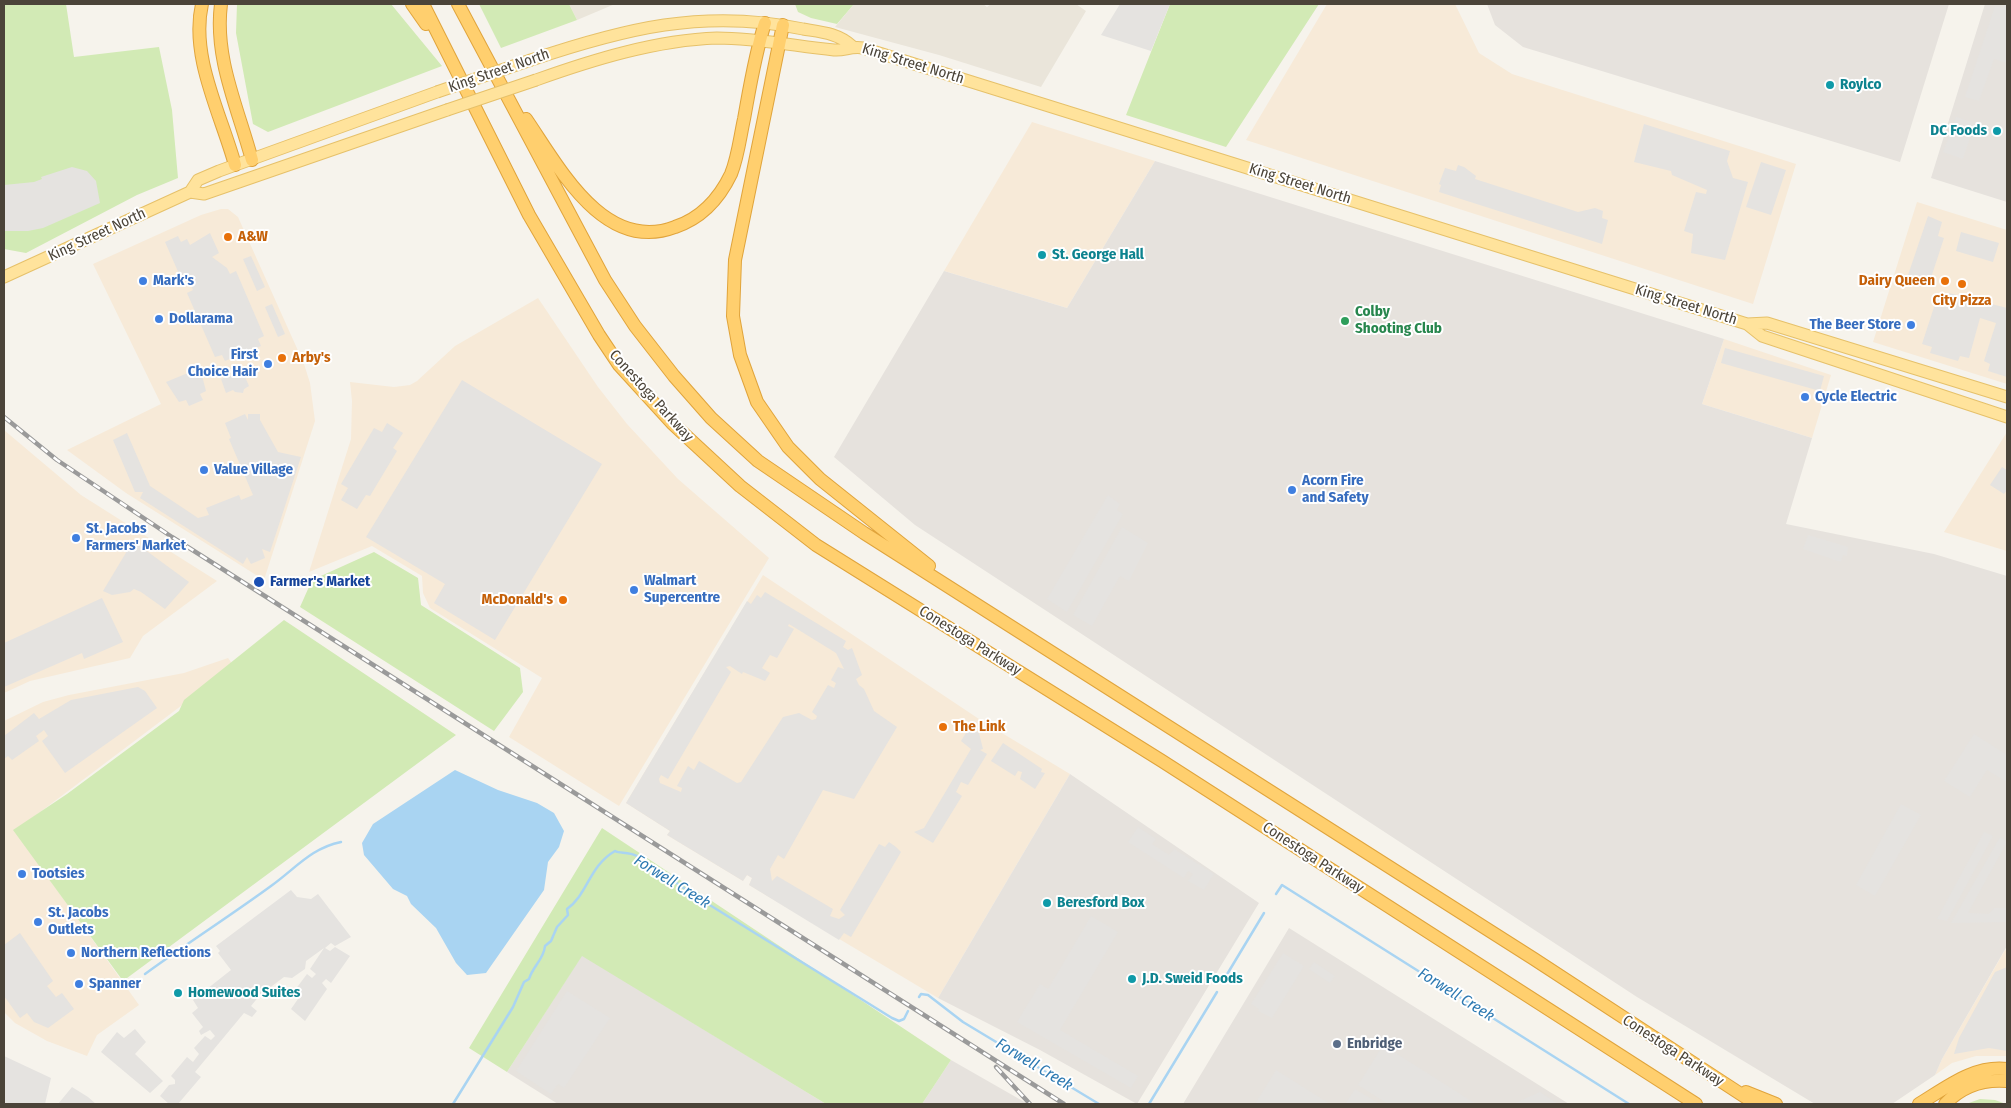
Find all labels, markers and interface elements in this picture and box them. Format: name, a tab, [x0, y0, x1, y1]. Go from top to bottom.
street label: King Street North	[860, 40, 966, 88]
street label: King Street North	[446, 45, 552, 97]
place label: Roylco	[1840, 76, 1882, 94]
marker: Roylco	[1824, 79, 1836, 91]
place label: DC Foods	[1930, 122, 1987, 140]
marker: DC Foods	[1991, 125, 2003, 137]
street label: King Street North	[1247, 160, 1353, 208]
street label: King Street North	[45, 205, 149, 265]
place label: A&W	[238, 228, 268, 246]
marker: A&W	[222, 231, 234, 243]
place label: St. George Hall	[1052, 246, 1144, 264]
marker: St. George Hall	[1036, 249, 1048, 261]
place label: Mark's	[153, 272, 194, 290]
place label: Dairy Queen	[1859, 272, 1935, 290]
marker: Mark's	[137, 275, 149, 287]
marker: Dairy Queen	[1939, 275, 1951, 287]
marker: City Pizza	[1956, 278, 1968, 290]
street label: King Street North	[1633, 281, 1739, 329]
place label: City Pizza	[1932, 292, 1992, 310]
place label: Colby Shooting Club	[1355, 303, 1442, 338]
place label: Dollarama	[169, 310, 233, 328]
marker: Dollarama	[153, 313, 165, 325]
marker: Colby Shooting Club	[1339, 315, 1351, 327]
place label: The Beer Store	[1809, 316, 1901, 334]
marker: The Beer Store	[1905, 319, 1917, 331]
place label: First Choice Hair	[188, 346, 258, 381]
street label: Conestoga Parkway	[605, 346, 697, 446]
place label: Arby's	[292, 349, 331, 367]
marker: Arby's	[276, 352, 288, 364]
marker: First Choice Hair	[262, 358, 274, 370]
place label: Cycle Electric	[1815, 388, 1897, 406]
marker: Cycle Electric	[1799, 391, 1811, 403]
place label: Value Village	[214, 461, 293, 479]
marker: Value Village	[198, 464, 210, 476]
place label: Acorn Fire and Safety	[1302, 472, 1369, 507]
marker: Acorn Fire and Safety	[1286, 484, 1298, 496]
place label: St. Jacobs Farmers' Market	[86, 520, 186, 555]
marker: St. Jacobs Farmers' Market	[70, 532, 82, 544]
place label: Walmart Supercentre	[644, 572, 720, 607]
place label: Farmer's Market	[270, 573, 370, 591]
marker: Farmer's Market	[252, 575, 266, 589]
marker: Walmart Supercentre	[628, 584, 640, 596]
place label: McDonald's	[482, 591, 553, 609]
marker: McDonald's	[557, 594, 569, 606]
street label: Conestoga Parkway	[916, 602, 1024, 680]
place label: The Link	[953, 718, 1005, 736]
marker: The Link	[937, 721, 949, 733]
street label: Conestoga Parkway	[1259, 819, 1367, 897]
water label: Forwell Creek	[630, 851, 714, 913]
place label: Tootsies	[32, 865, 84, 883]
marker: Tootsies	[16, 868, 28, 880]
place label: Beresford Box	[1057, 894, 1145, 912]
marker: Beresford Box	[1041, 897, 1053, 909]
place label: St. Jacobs Outlets	[48, 904, 109, 939]
marker: St. Jacobs Outlets	[32, 916, 44, 928]
place label: Northern Reflections	[81, 944, 211, 962]
marker: Northern Reflections	[65, 947, 77, 959]
water label: Forwell Creek	[1414, 964, 1498, 1026]
place label: J.D. Sweid Foods	[1142, 970, 1243, 988]
marker: J.D. Sweid Foods	[1126, 973, 1138, 985]
place label: Spanner	[89, 975, 141, 993]
marker: Spanner	[73, 978, 85, 990]
place label: Homewood Suites	[188, 984, 300, 1002]
marker: Homewood Suites	[172, 987, 184, 999]
street label: Conestoga Parkway	[1619, 1012, 1727, 1090]
water label: Forwell Creek	[992, 1035, 1076, 1095]
place label: Enbridge	[1347, 1035, 1402, 1053]
marker: Enbridge	[1331, 1038, 1343, 1050]

